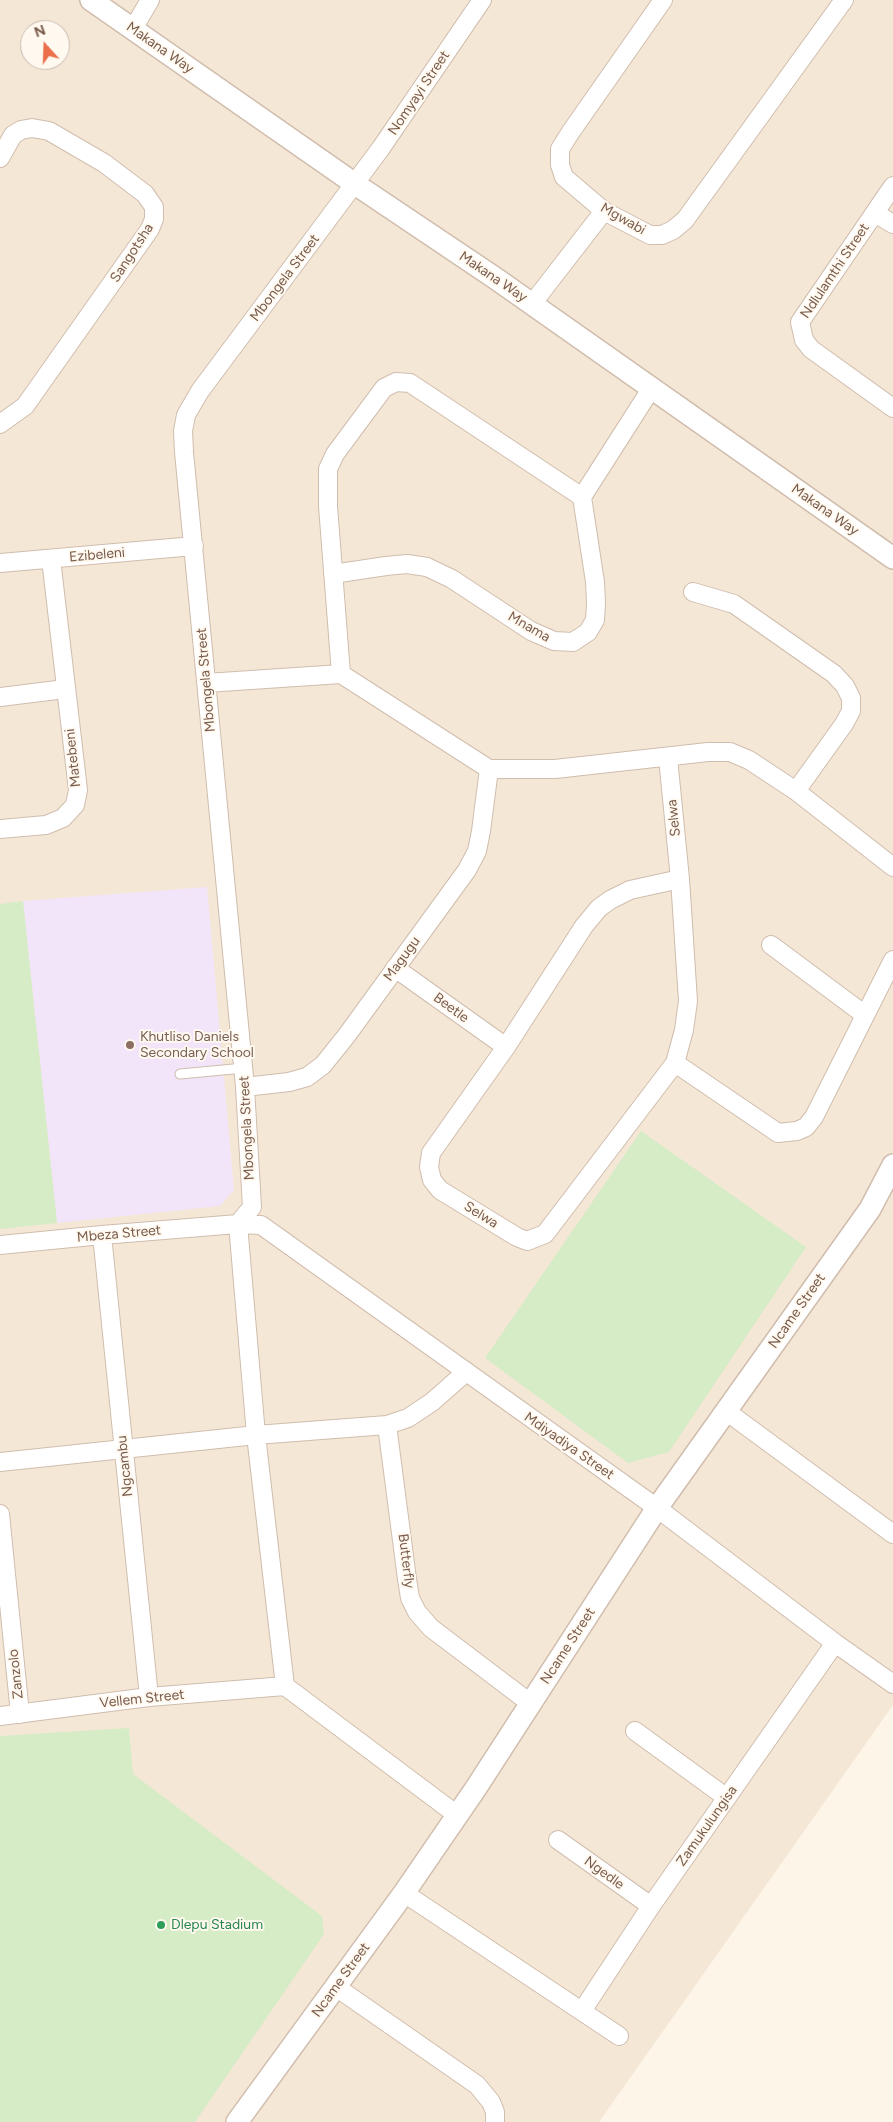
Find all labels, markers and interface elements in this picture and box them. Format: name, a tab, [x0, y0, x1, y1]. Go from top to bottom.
street label: Makana Way	[123, 19, 197, 77]
north arrow	[20, 20, 70, 70]
text: N	[32, 22, 48, 41]
street label: Nomyayi Street	[385, 48, 453, 138]
street label: Mgwabi	[597, 199, 649, 239]
street label: Sangotsha	[107, 220, 157, 286]
street label: Ndlulamthi Street	[797, 220, 873, 322]
street label: Mbongela Street	[247, 231, 323, 325]
street label: Makana Way	[456, 248, 530, 306]
street label: Makana Way	[788, 481, 862, 539]
street label: Ezibeleni	[68, 544, 126, 566]
street label: Mnama	[505, 608, 553, 646]
street label: Mbongela Street	[193, 627, 219, 733]
street label: Matebeni	[62, 728, 84, 788]
street label: Selwa	[664, 799, 684, 837]
street label: Magugu	[380, 933, 424, 985]
street label: Beetle	[430, 989, 472, 1027]
place label: Khutliso Daniels Secondary School	[140, 1029, 254, 1062]
marker: Khutliso Daniels Secondary School	[124, 1039, 136, 1051]
street label: Mbongela Street	[236, 1075, 258, 1181]
street label: Selwa	[461, 1198, 501, 1232]
street label: Mbeza Street	[76, 1222, 162, 1246]
street label: Ncame Street	[765, 1270, 829, 1352]
street label: Mdiyadiya Street	[521, 1409, 617, 1483]
street label: Ngcambu	[113, 1434, 137, 1498]
street label: Butterfly	[394, 1533, 418, 1589]
street label: Ncame Street	[537, 1605, 599, 1687]
street label: Zanzolo	[5, 1648, 27, 1700]
street label: Vellem Street	[99, 1686, 185, 1712]
street label: Zamukulungisa	[673, 1783, 741, 1869]
street label: Ngedle	[581, 1853, 627, 1893]
place label: Dlepu Stadium	[171, 1917, 263, 1933]
marker: Dlepu Stadium	[155, 1919, 167, 1931]
street label: Ncame Street	[308, 1940, 374, 2020]

